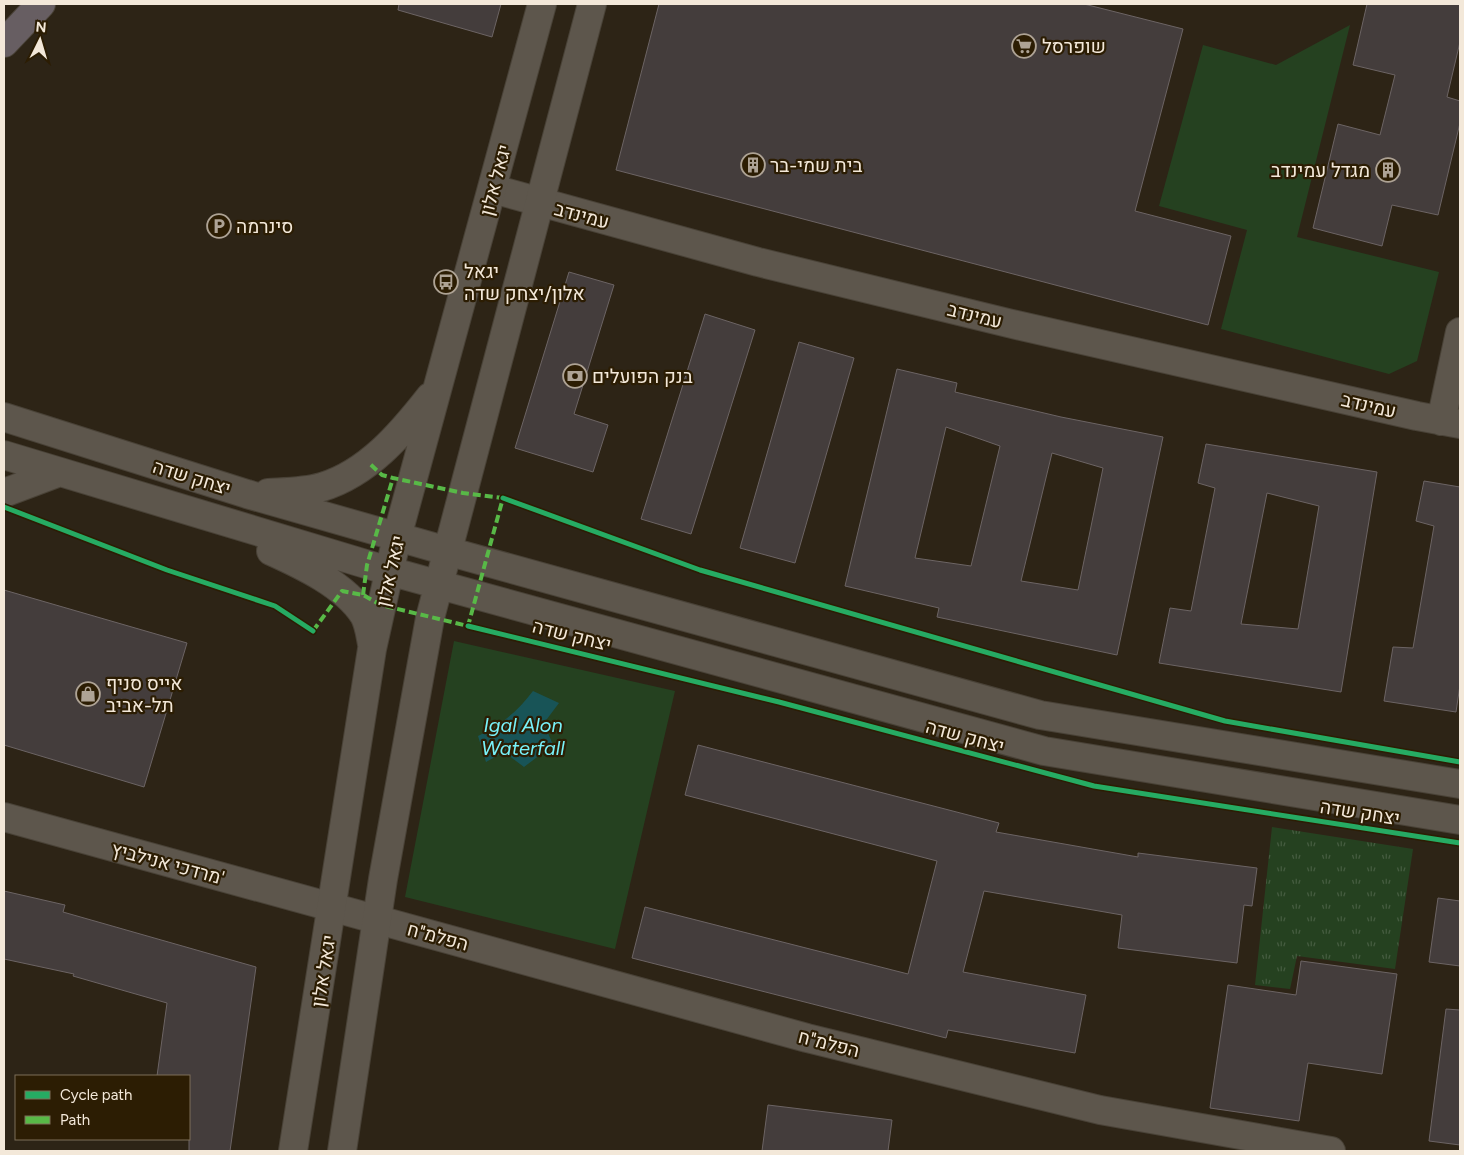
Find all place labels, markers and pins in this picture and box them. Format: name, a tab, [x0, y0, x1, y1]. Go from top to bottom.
supermarket icon: שופרסל	[1011, 33, 1037, 59]
place label: שופרסל	[1042, 35, 1106, 58]
building icon: בית שמי-בר	[740, 152, 766, 178]
place label: בית שמי-בר	[770, 154, 862, 177]
building icon: מגדל עמינדב	[1375, 157, 1401, 183]
place label: מגדל עמינדב	[1271, 159, 1370, 182]
parking icon: סינרמה	[206, 213, 232, 239]
place label: סינרמה	[236, 215, 293, 238]
place label: יגאל אלון/יצחק שדה	[464, 260, 585, 305]
bus stop icon: יגאל אלון/יצחק שדה	[433, 269, 459, 295]
bank icon: בנק הפועלים	[562, 363, 588, 389]
place label: בנק הפועלים	[592, 365, 693, 388]
place label: אייס סניף תל-אביב	[106, 672, 182, 717]
shop icon: אייס סניף תל-אביב	[75, 681, 101, 707]

